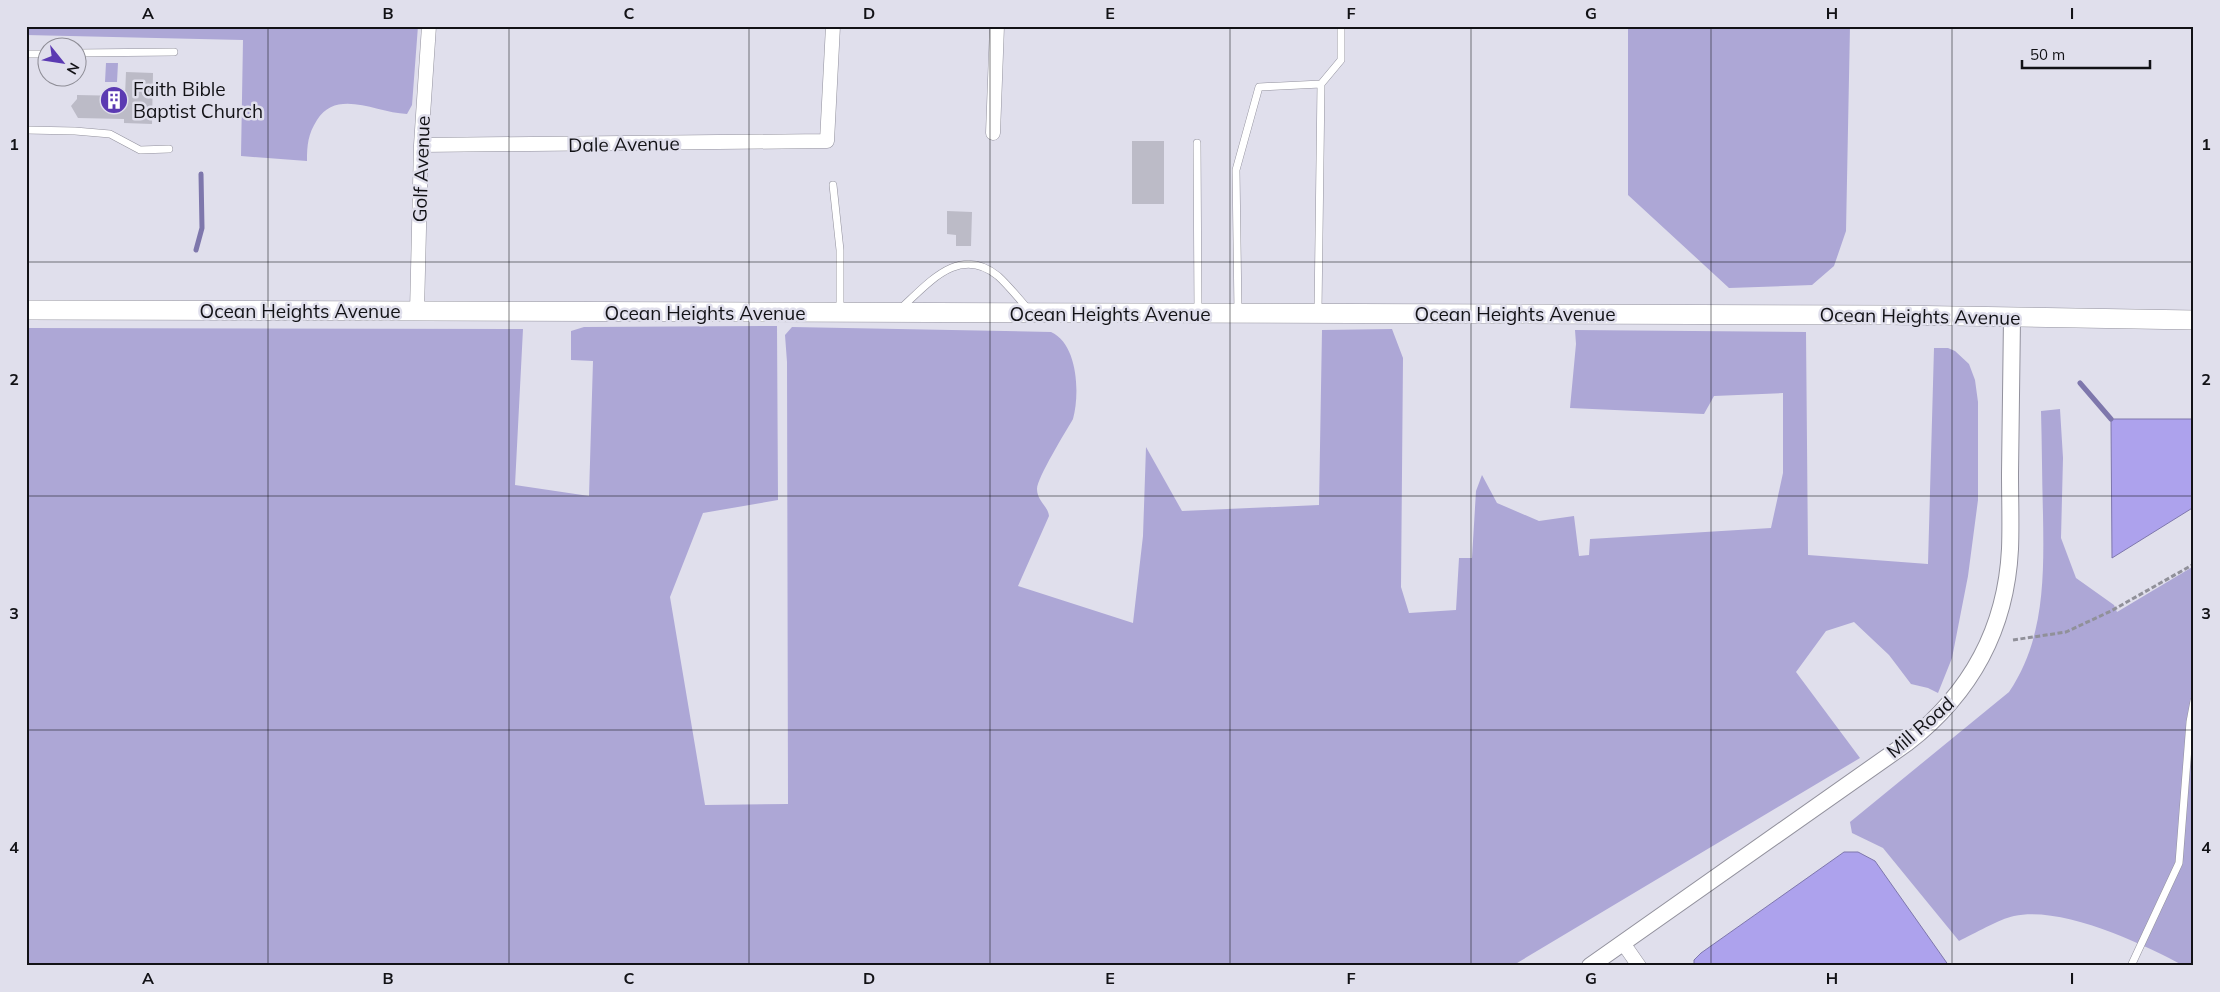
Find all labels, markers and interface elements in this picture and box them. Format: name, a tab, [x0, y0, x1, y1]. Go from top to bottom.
text: A	[142, 3, 154, 23]
text: B	[382, 3, 394, 23]
text: C	[624, 3, 635, 23]
text: D	[863, 3, 875, 23]
text: E	[1105, 3, 1115, 23]
text: F	[1346, 3, 1356, 23]
text: G	[1585, 3, 1597, 23]
text: H	[1826, 3, 1838, 23]
text: I	[2070, 3, 2074, 23]
north arrow	[38, 38, 88, 88]
scale bar	[2022, 38, 2150, 70]
text: 50 m	[2030, 45, 2065, 64]
text: N	[63, 59, 84, 78]
place label: Faith Bible Baptist Church	[133, 77, 263, 123]
building icon: Faith Bible Baptist Church	[99, 85, 129, 115]
street label: Golf Avenue	[407, 115, 435, 223]
street label: Dale Avenue	[568, 131, 680, 157]
text: 1	[9, 134, 19, 154]
text: 1	[2201, 134, 2211, 154]
street label: Ocean Heights Avenue	[200, 299, 400, 323]
street label: Ocean Heights Avenue	[605, 301, 805, 325]
street label: Ocean Heights Avenue	[1010, 302, 1210, 326]
street label: Ocean Heights Avenue	[1415, 302, 1615, 326]
street label: Ocean Heights Avenue	[1819, 302, 2021, 330]
text: 2	[9, 369, 19, 389]
text: 2	[2201, 369, 2211, 389]
text: 3	[9, 603, 19, 623]
text: 3	[2201, 603, 2211, 623]
street label: Mill Road	[1881, 691, 1959, 763]
text: 4	[9, 837, 19, 857]
text: 4	[2201, 837, 2211, 857]
text: A	[142, 968, 154, 988]
text: B	[382, 968, 394, 988]
text: C	[624, 968, 635, 988]
text: D	[863, 968, 875, 988]
text: E	[1105, 968, 1115, 988]
text: F	[1346, 968, 1356, 988]
text: G	[1585, 968, 1597, 988]
text: H	[1826, 968, 1838, 988]
text: I	[2070, 968, 2074, 988]

